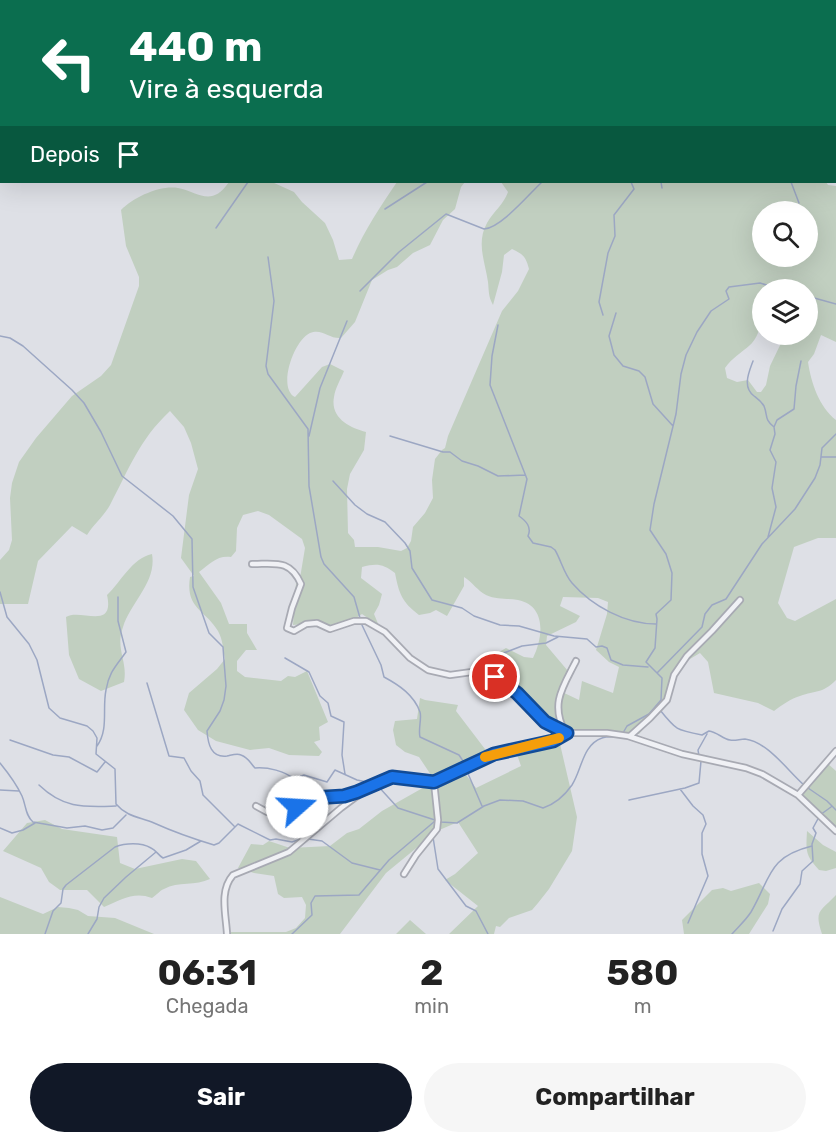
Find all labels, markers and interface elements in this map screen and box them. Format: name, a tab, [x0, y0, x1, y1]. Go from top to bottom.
text: 440 m	[129, 22, 262, 72]
icon: left	[30, 24, 108, 102]
text: Vire à esquerda	[129, 73, 324, 105]
icon: arrive	[112, 138, 145, 171]
text: Depois	[30, 141, 100, 168]
map controls	[752, 201, 818, 345]
button: search	[752, 201, 818, 267]
button: layers	[752, 279, 818, 345]
pin	[469, 651, 520, 702]
icon: arrive	[478, 660, 511, 693]
position arrow	[265, 775, 329, 839]
text: 06:31	[157, 951, 257, 994]
text: 2	[420, 951, 443, 994]
text: 580	[606, 951, 679, 994]
text: Chegada	[166, 994, 248, 1018]
text: min	[414, 994, 449, 1018]
text: m	[634, 994, 651, 1018]
button: Sair	[30, 1063, 412, 1132]
button: Compartilhar	[424, 1063, 806, 1132]

